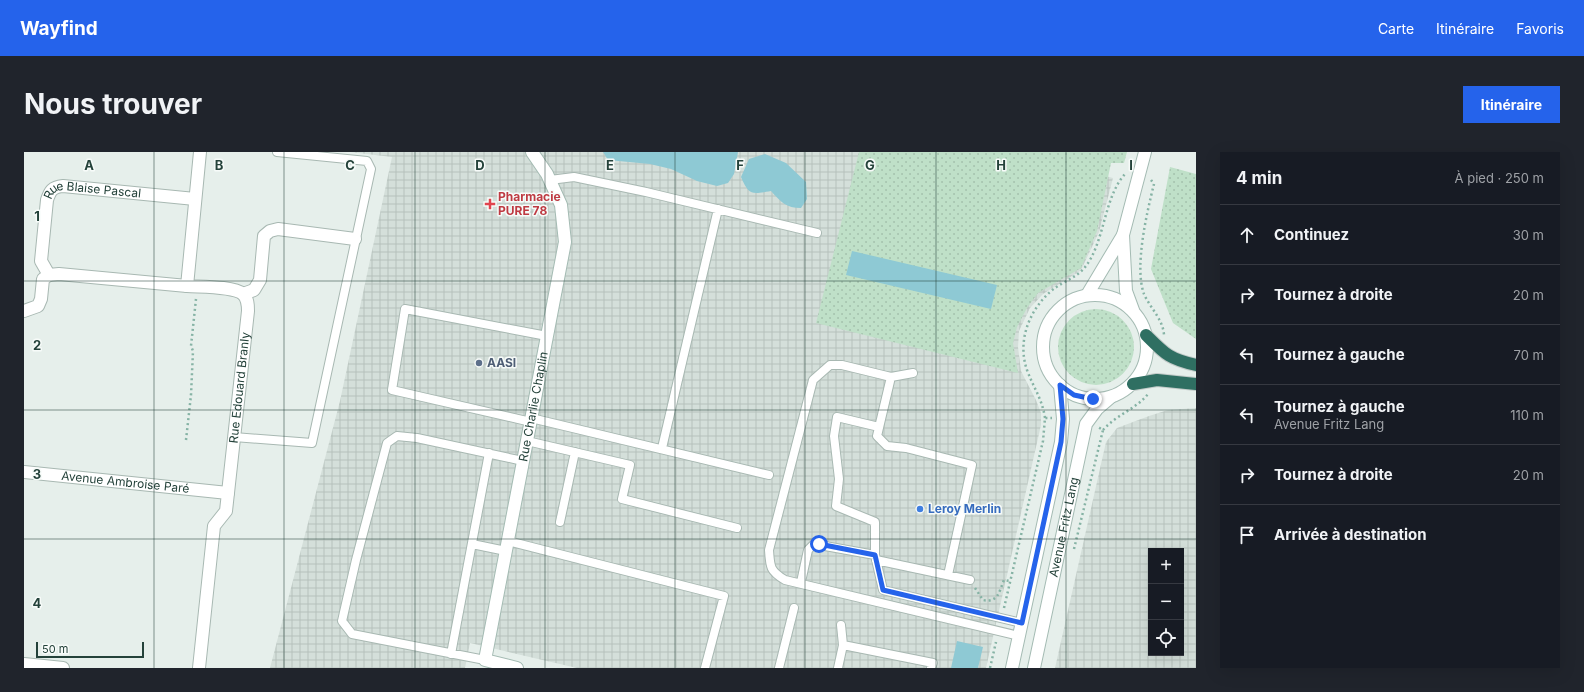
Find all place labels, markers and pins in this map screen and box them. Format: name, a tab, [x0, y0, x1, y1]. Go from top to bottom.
place label: Pharmacie PURE 78	[498, 189, 561, 218]
marker: Pharmacie PURE 78	[485, 199, 495, 209]
place label: AASI	[487, 355, 516, 370]
marker: AASI	[474, 358, 484, 368]
place label: Leroy Merlin	[928, 501, 1001, 516]
marker: Leroy Merlin	[915, 504, 925, 514]

